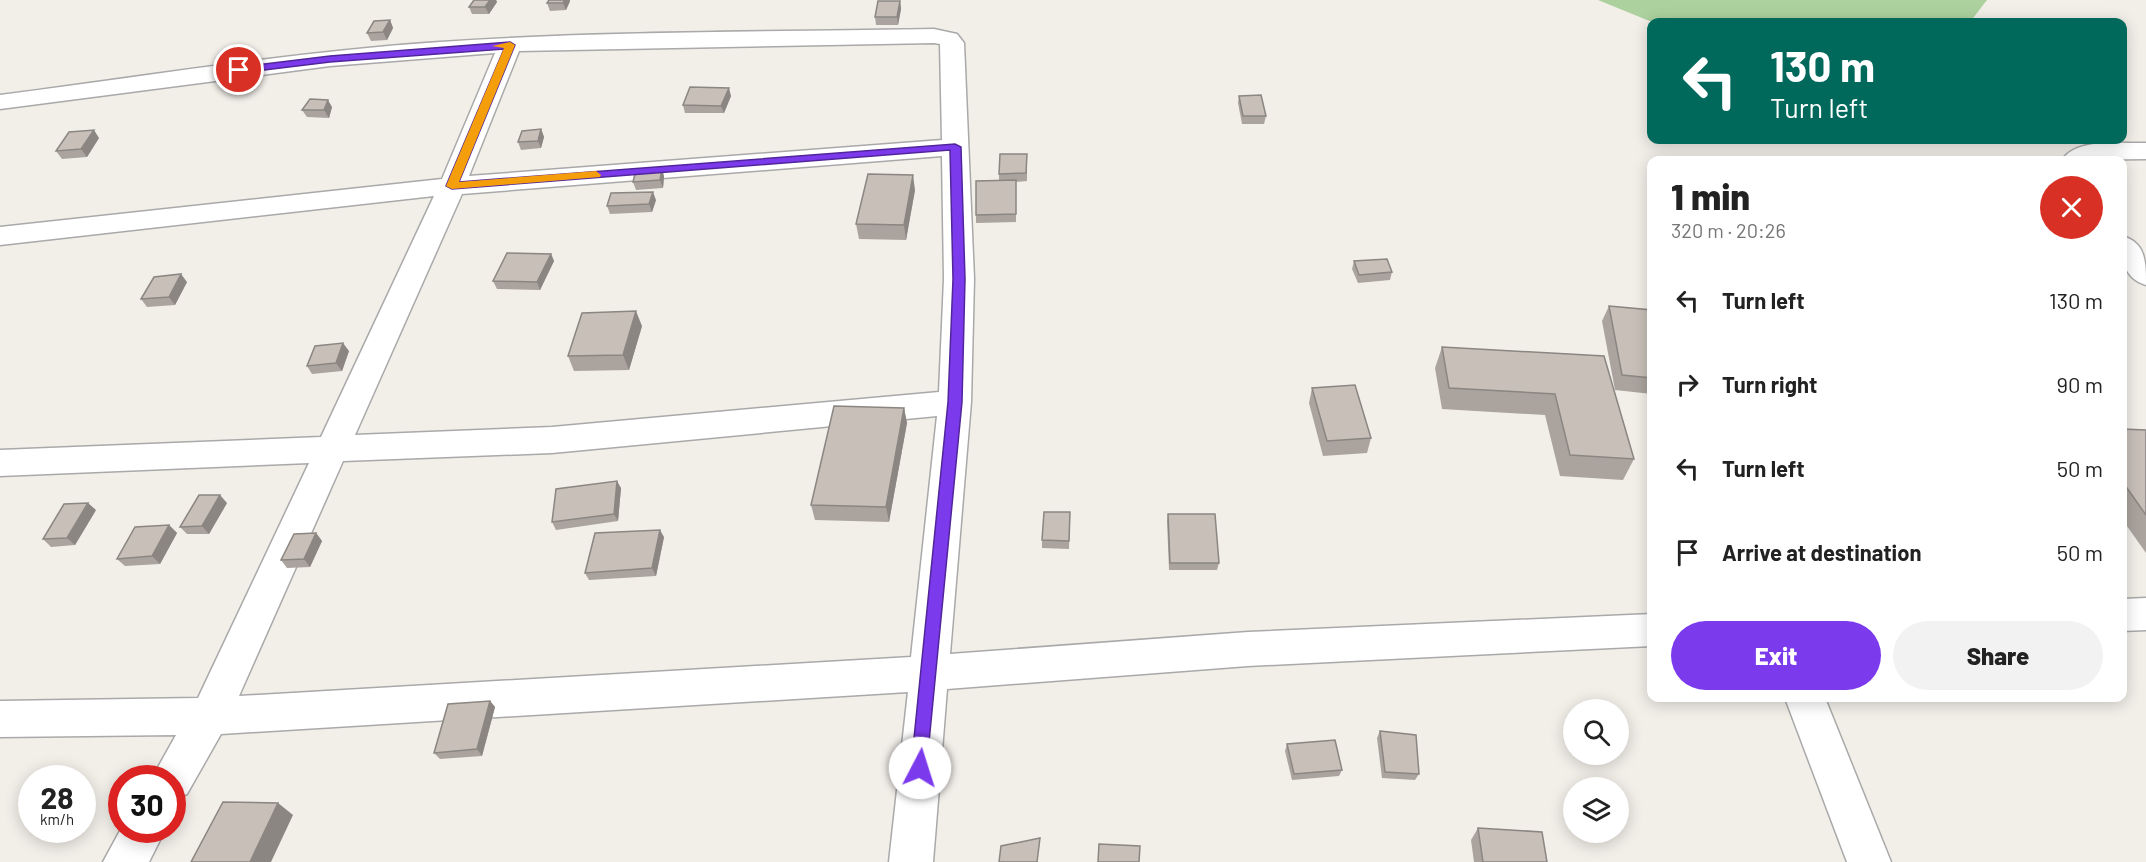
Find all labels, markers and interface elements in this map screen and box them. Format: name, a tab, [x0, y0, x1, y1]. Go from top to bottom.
text: 130 m	[1770, 40, 1875, 90]
icon: left	[1671, 42, 1749, 120]
pin	[213, 44, 264, 95]
icon: arrive	[222, 53, 255, 86]
text: Turn left	[1770, 91, 1868, 123]
text: 1 min	[1671, 174, 1750, 217]
button: close	[2040, 176, 2103, 239]
text: 320 m · 20:26	[1671, 218, 1786, 242]
icon: left	[1671, 284, 1704, 317]
text: Turn left	[1722, 287, 1805, 313]
text: 130 m	[2049, 287, 2103, 313]
icon: right	[1671, 368, 1704, 401]
text: Turn right	[1722, 371, 1817, 397]
text: 90 m	[2057, 371, 2103, 397]
icon: left	[1671, 452, 1704, 485]
text: Turn left	[1722, 455, 1805, 481]
text: 50 m	[2057, 455, 2103, 481]
icon: arrive	[1671, 536, 1704, 569]
text: Arrive at destination	[1722, 539, 1921, 565]
text: 50 m	[2057, 539, 2103, 565]
button: Exit	[1671, 621, 1881, 690]
button: Share	[1893, 621, 2103, 690]
map controls	[1563, 699, 1629, 843]
button: search	[1563, 699, 1629, 765]
position arrow	[888, 736, 952, 800]
speed limit sign: 30	[108, 765, 186, 843]
button: layers	[1563, 777, 1629, 843]
text: 28	[40, 779, 74, 815]
text: km/h	[40, 810, 74, 828]

